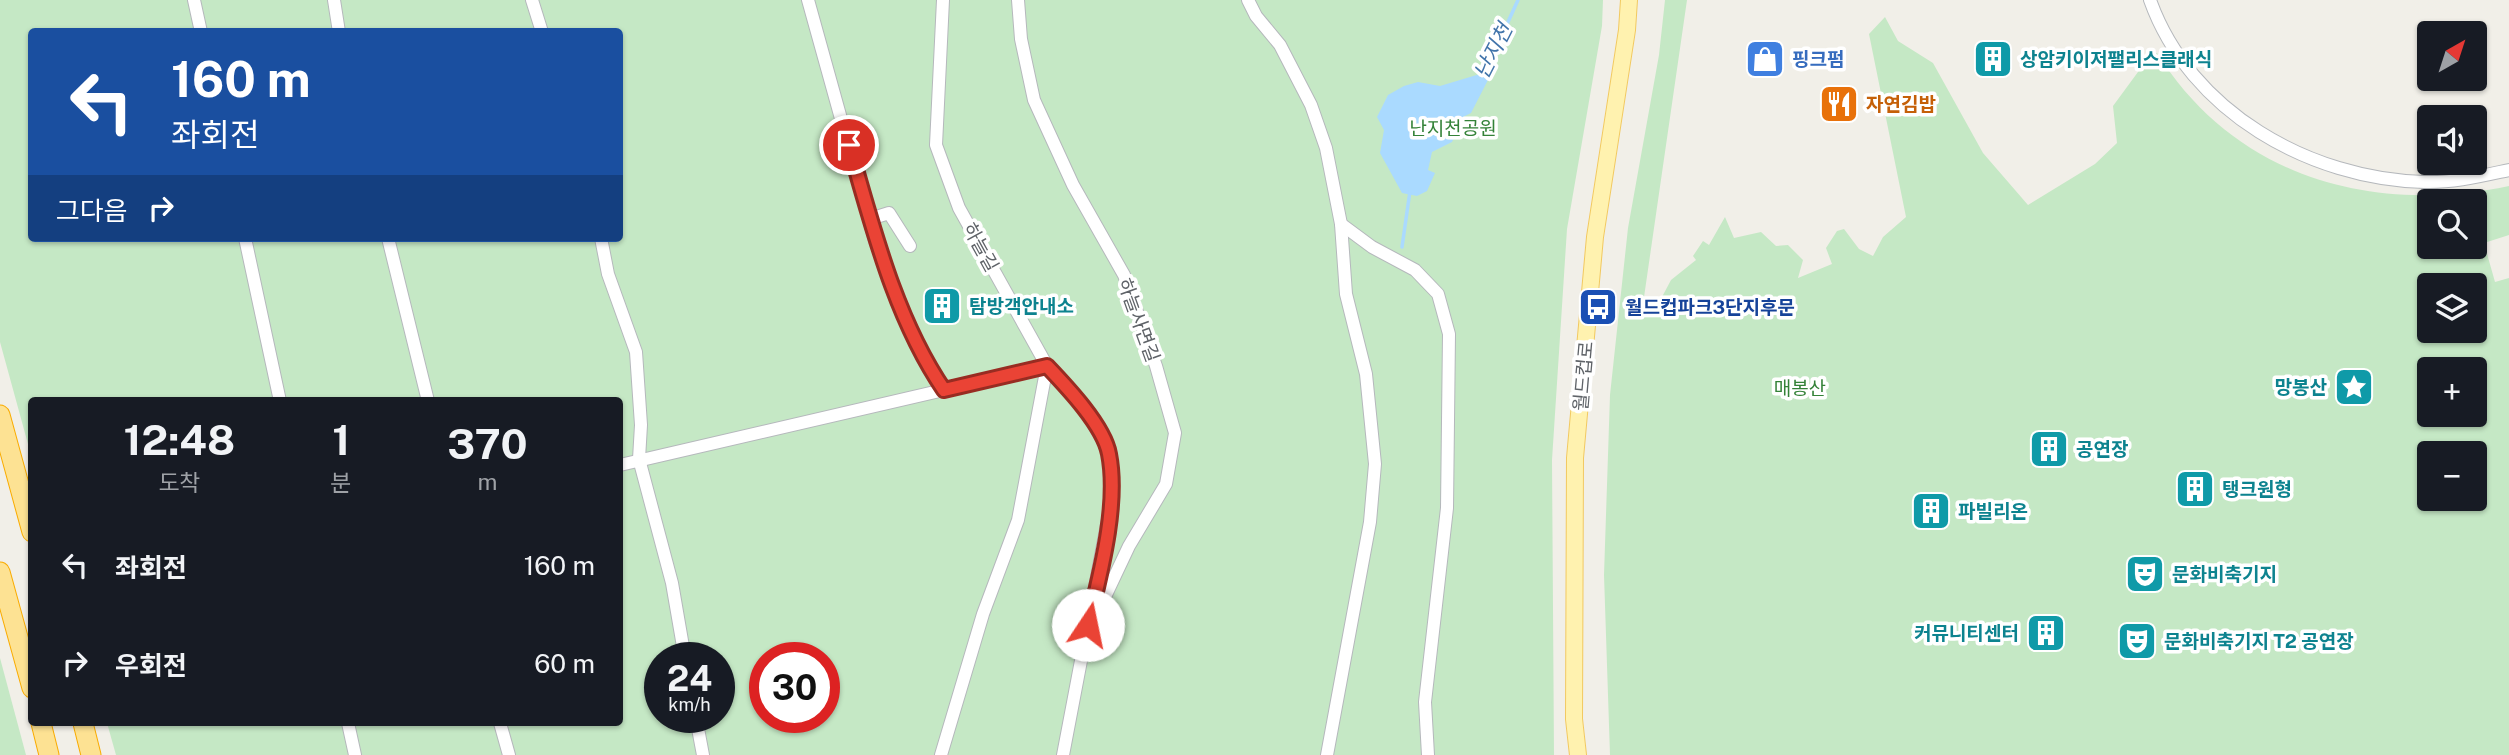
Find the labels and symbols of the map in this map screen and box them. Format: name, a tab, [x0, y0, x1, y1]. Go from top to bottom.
water label: 난지천	[1469, 17, 1519, 83]
north arrow	[2417, 21, 2487, 91]
shop icon: 핑크펌	[1744, 38, 1786, 80]
building icon: 상암키이저팰리스클래식	[1972, 38, 2014, 80]
place label: 핑크펌	[1792, 48, 1844, 70]
place label: 상암키이저팰리스클래식	[2020, 48, 2212, 70]
restaurant icon: 자연김밥	[1818, 83, 1860, 125]
place label: 자연김밥	[1866, 93, 1936, 115]
pin	[819, 115, 879, 175]
park label: 난지천공원	[1409, 117, 1497, 139]
street label: 하늘길	[959, 219, 1003, 275]
street label: 하늘사면길	[1114, 275, 1164, 365]
building icon: 탐방객안내소	[921, 285, 963, 327]
bus stop icon: 월드컵파크3단지후문	[1577, 286, 1619, 328]
place label: 탐방객안내소	[969, 295, 1074, 317]
place label: 월드컵파크3단지후문	[1625, 296, 1795, 318]
street label: 월드컵로	[1569, 340, 1597, 412]
place icon: 망봉산	[2333, 366, 2375, 408]
place label: 망봉산	[2275, 376, 2328, 398]
park label: 매봉산	[1774, 377, 1826, 399]
building icon: 공연장	[2028, 428, 2070, 470]
place label: 공연장	[2076, 438, 2128, 460]
building icon: 탱크원형	[2174, 468, 2216, 510]
place label: 탱크원형	[2222, 478, 2292, 500]
building icon: 파빌리온	[1910, 490, 1952, 532]
place label: 파빌리온	[1958, 500, 2028, 522]
theatre icon: 문화비축기지	[2124, 553, 2166, 595]
place label: 문화비축기지	[2172, 563, 2277, 585]
position arrow	[1051, 588, 1125, 662]
building icon: 커뮤니티센터	[2025, 612, 2067, 654]
theatre icon: 문화비축기지 T2 공연장	[2116, 620, 2158, 662]
place label: 커뮤니티센터	[1914, 622, 2019, 644]
place label: 문화비축기지 T2 공연장	[2164, 630, 2354, 652]
speed limit sign: 30	[749, 642, 840, 733]

